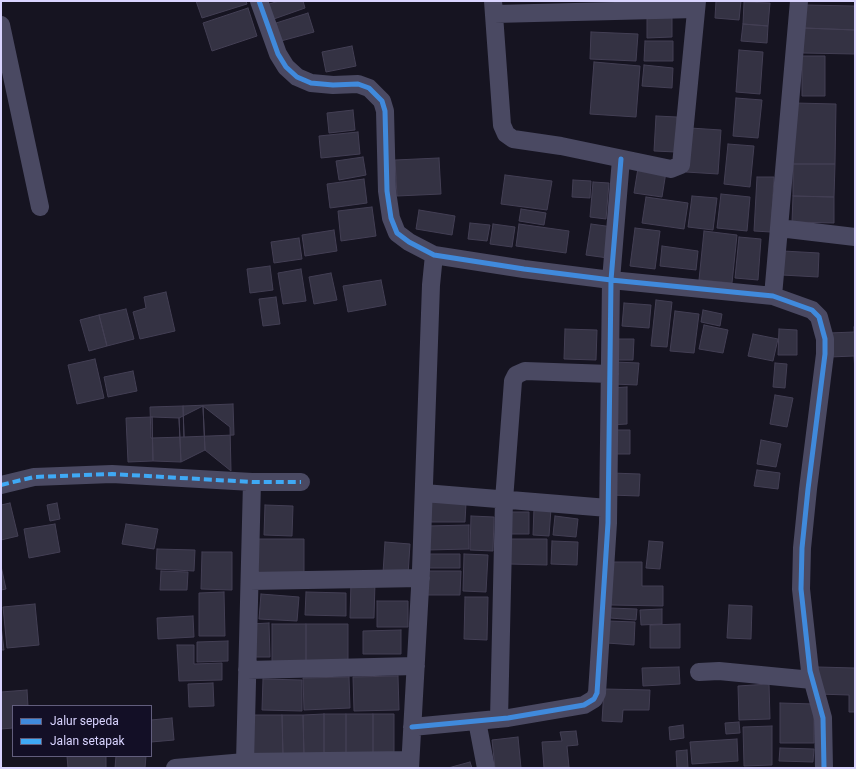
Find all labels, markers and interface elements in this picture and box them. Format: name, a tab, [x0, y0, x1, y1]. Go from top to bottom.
legend	[12, 705, 152, 757]
text: Jalur sepeda	[50, 714, 119, 728]
text: Jalan setapak	[50, 734, 125, 748]

